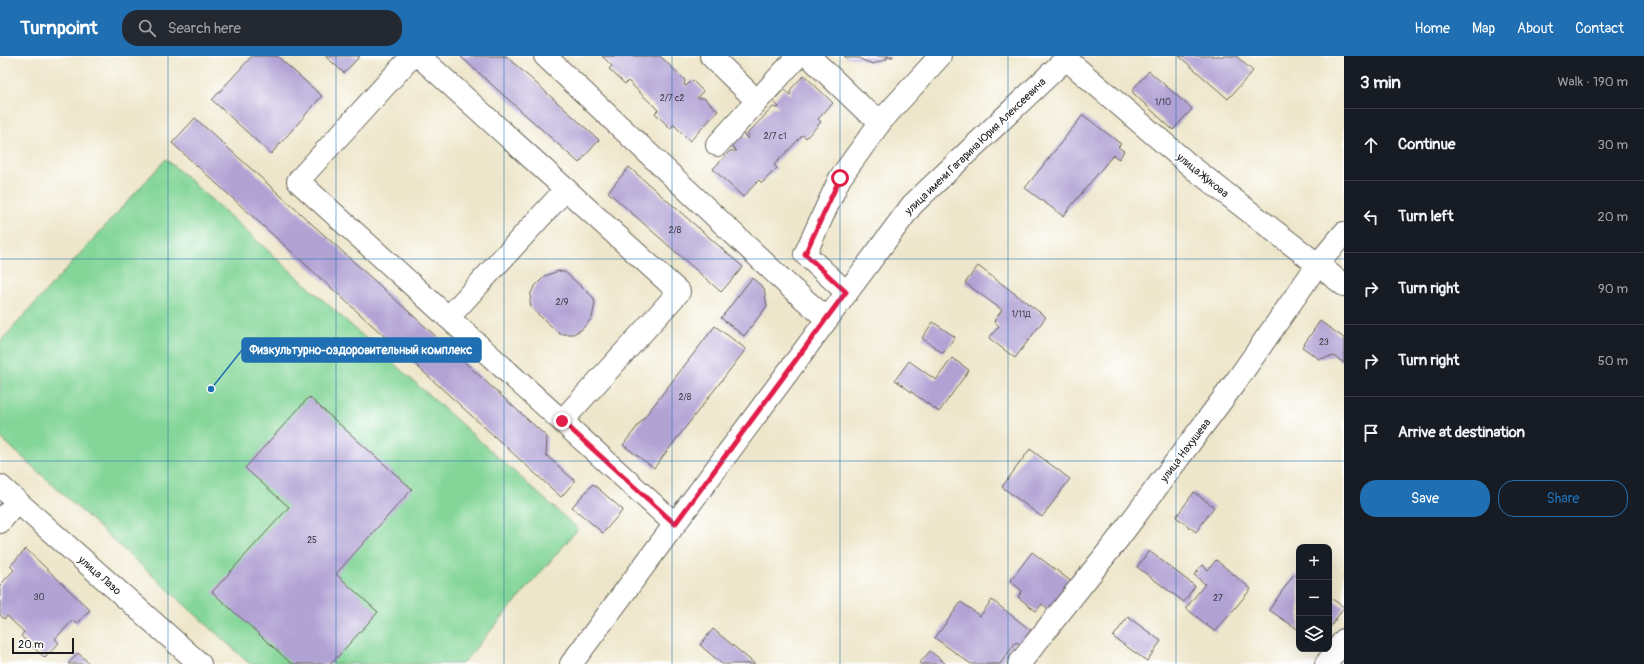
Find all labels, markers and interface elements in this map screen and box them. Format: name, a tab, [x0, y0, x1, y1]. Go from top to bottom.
search box	[122, 10, 402, 46]
text: Turnpoint	[20, 16, 98, 40]
icon: search	[136, 17, 158, 39]
text: Search here	[168, 19, 241, 38]
text: Home	[1415, 20, 1450, 37]
text: Map	[1472, 20, 1495, 37]
text: About	[1517, 20, 1553, 37]
text: Contact	[1575, 20, 1624, 37]
text: 3 min	[1360, 72, 1401, 93]
text: Walk · 190 m	[1557, 74, 1628, 90]
street label: улица имени Гагарина Юрия Алексеевича	[901, 75, 1049, 218]
house number: 2/7 с2	[660, 93, 684, 104]
house number: 1/10	[1155, 97, 1171, 108]
house number: 2/7 с1	[763, 131, 787, 142]
icon: ahead	[1360, 134, 1382, 156]
text: Continue	[1398, 135, 1456, 154]
text: 30 m	[1598, 137, 1628, 153]
street label: улица Жукова	[1173, 150, 1231, 200]
route start	[831, 169, 849, 187]
icon: left	[1360, 206, 1382, 228]
text: Turn left	[1398, 207, 1454, 226]
text: 20 m	[1597, 209, 1628, 225]
house number: 2/8	[669, 225, 682, 236]
icon: right	[1360, 278, 1382, 300]
text: Turn right	[1398, 279, 1459, 298]
text: 90 m	[1598, 281, 1628, 297]
house number: 2/9	[556, 297, 569, 308]
house number: 1/11Д	[1011, 309, 1031, 320]
house number: 23	[1319, 337, 1329, 348]
callout: Физкультурно-оздоровительный комплекс	[242, 338, 481, 362]
text: Физкультурно-оздоровительный комплекс	[249, 343, 472, 358]
icon: right	[1360, 350, 1382, 372]
text: Turn right	[1398, 351, 1459, 370]
text: 50 m	[1598, 353, 1628, 369]
house number: 2/8	[679, 392, 692, 403]
route end	[553, 412, 571, 430]
street label: улица Нахушева	[1157, 416, 1213, 485]
icon: arrive	[1360, 422, 1382, 444]
text: Arrive at destination	[1398, 423, 1525, 442]
button: Save	[1360, 480, 1490, 517]
button: Share	[1498, 480, 1628, 517]
house number: 25	[307, 535, 317, 546]
map controls	[1296, 544, 1332, 652]
button: +	[1296, 544, 1332, 580]
street label: улица Лазо	[75, 553, 124, 598]
button: −	[1296, 580, 1332, 616]
house number: 30	[33, 592, 45, 603]
house number: 27	[1213, 593, 1223, 604]
button: layers	[1296, 616, 1332, 652]
scale bar	[12, 636, 74, 655]
text: 20 m	[18, 638, 44, 651]

